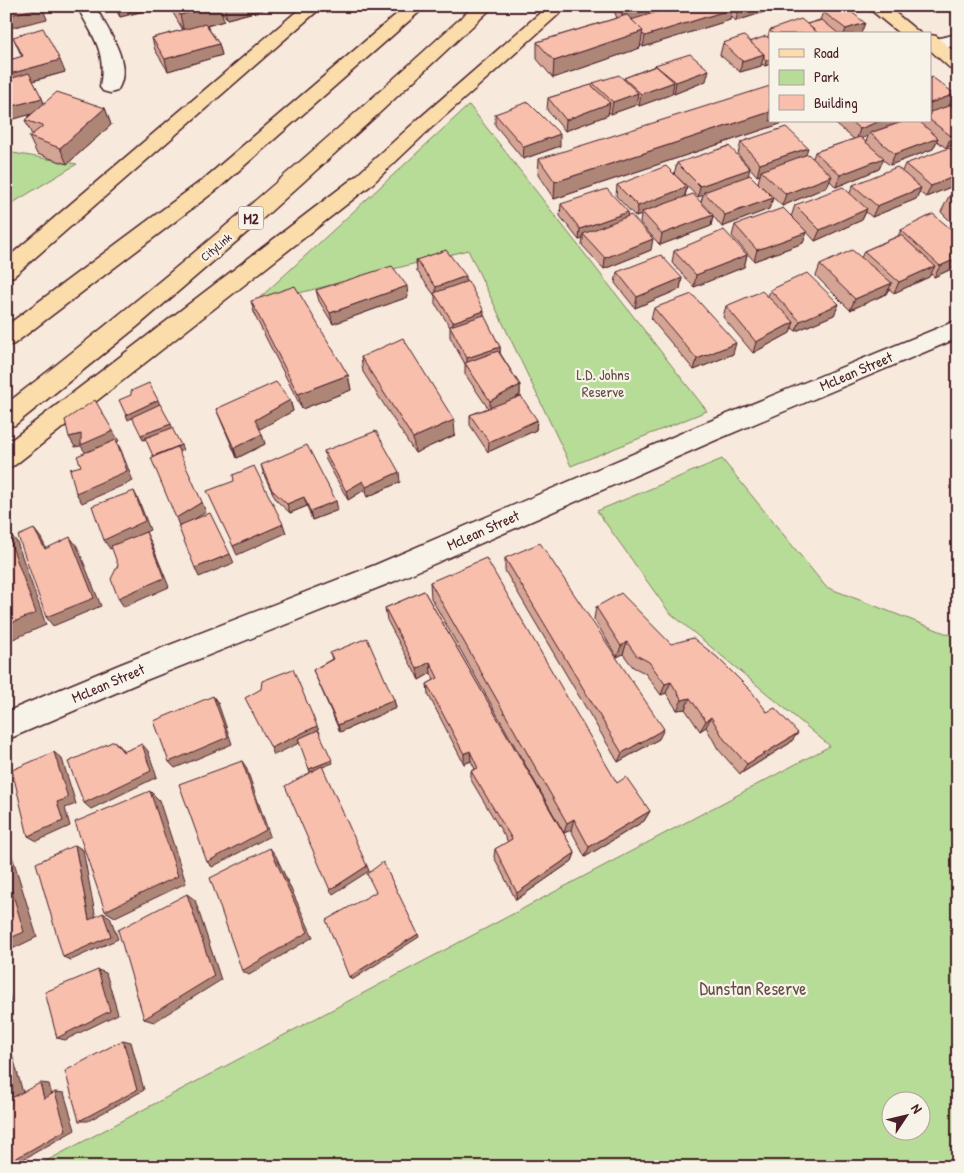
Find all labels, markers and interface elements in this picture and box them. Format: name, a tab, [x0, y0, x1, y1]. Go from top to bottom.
legend	[769, 32, 932, 122]
text: Road	[814, 42, 839, 63]
text: Park	[814, 66, 839, 87]
text: Building	[814, 92, 858, 113]
road number: M2	[238, 207, 264, 230]
street label: CityLink	[197, 229, 235, 265]
street label: McLean Street	[816, 346, 896, 396]
park label: L.D. Johns Reserve	[576, 364, 630, 402]
street label: McLean Street	[443, 504, 523, 555]
street label: McLean Street	[68, 658, 148, 708]
park label: Dunstan Reserve	[699, 976, 807, 1001]
north arrow	[882, 1090, 932, 1140]
text: N	[907, 1100, 927, 1117]

